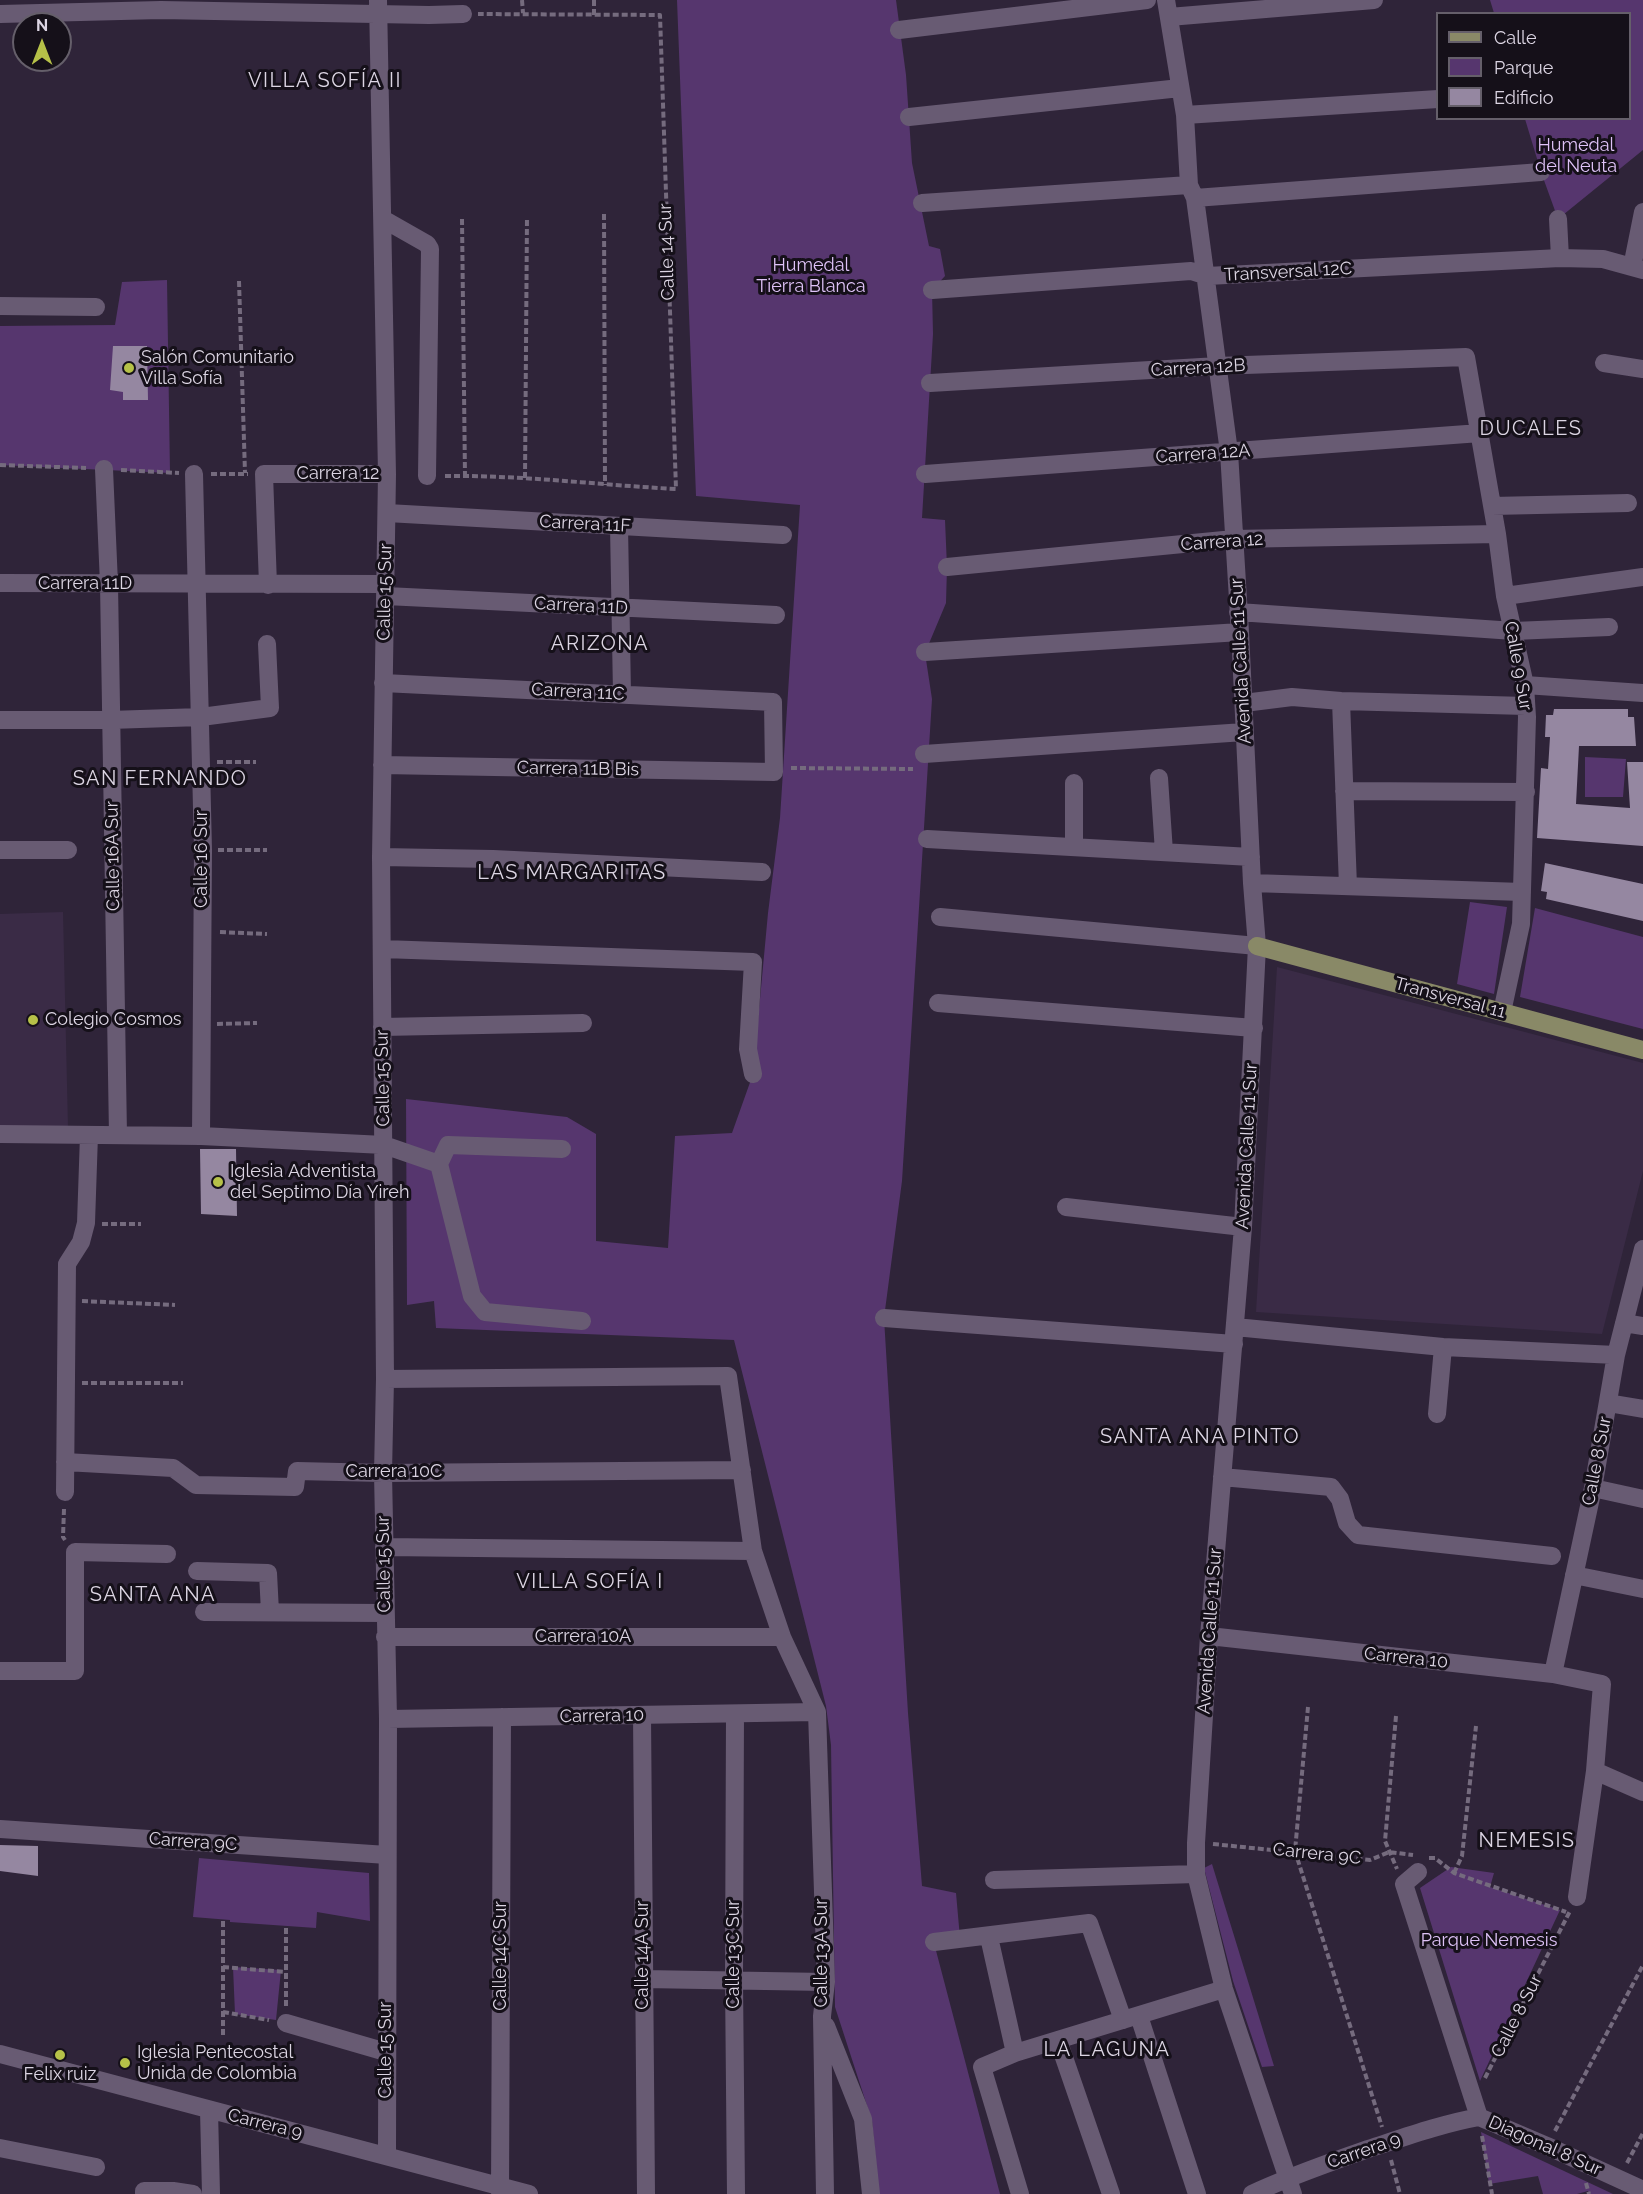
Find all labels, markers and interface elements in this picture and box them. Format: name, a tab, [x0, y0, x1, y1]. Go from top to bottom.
north arrow	[12, 12, 72, 72]
legend	[1436, 12, 1631, 120]
text: N	[36, 16, 48, 35]
text: Calle	[1494, 27, 1537, 48]
text: Parque	[1494, 57, 1553, 78]
district label: VILLA SOFÍA II	[248, 69, 402, 93]
text: Edificio	[1494, 87, 1553, 108]
park label: Humedal del Neuta	[1535, 135, 1617, 178]
street label: Calle 14 Sur	[655, 203, 679, 301]
park label: Humedal Tierra Blanca	[756, 255, 866, 298]
street label: Transversal 12C	[1224, 258, 1352, 286]
place label: Salón Comunitario Villa Sofía	[141, 347, 294, 389]
street label: Carrera 12B	[1150, 355, 1246, 381]
marker: Salón Comunitario Villa Sofía	[122, 361, 136, 375]
district label: DUCALES	[1480, 417, 1582, 441]
street label: Carrera 12A	[1155, 440, 1251, 468]
street label: Carrera 12	[297, 463, 379, 485]
street label: Carrera 11F	[539, 511, 631, 537]
street label: Carrera 12	[1180, 528, 1264, 556]
street label: Calle 15 Sur	[373, 543, 397, 641]
street label: Carrera 11D	[38, 573, 132, 595]
street label: Avenida Calle 11 Sur	[1226, 577, 1256, 745]
street label: Carrera 11D	[533, 593, 629, 619]
street label: Calle 9 Sur	[1500, 620, 1536, 712]
district label: ARIZONA	[551, 632, 649, 656]
street label: Carrera 11C	[531, 679, 625, 705]
street label: Carrera 11B Bis	[517, 757, 639, 781]
district label: SAN FERNANDO	[73, 767, 247, 791]
street label: Calle 16A Sur	[101, 801, 125, 911]
street label: Calle 16 Sur	[191, 810, 213, 908]
district label: LAS MARGARITAS	[477, 861, 667, 885]
street label: Transversal 11	[1392, 973, 1508, 1023]
place label: Colegio Cosmos	[45, 1009, 182, 1031]
marker: Colegio Cosmos	[26, 1013, 40, 1027]
street label: Calle 15 Sur	[371, 1029, 395, 1127]
street label: Avenida Calle 11 Sur	[1232, 1062, 1262, 1230]
place label: Iglesia Adventista del Septimo Día Yireh	[230, 1161, 409, 1204]
marker: Iglesia Adventista del Septimo Día Yireh	[211, 1175, 225, 1189]
street label: Calle 8 Sur	[1578, 1415, 1616, 1507]
district label: SANTA ANA PINTO	[1100, 1425, 1300, 1449]
street label: Carrera 10C	[346, 1461, 442, 1483]
street label: Calle 15 Sur	[372, 1515, 396, 1613]
street label: Avenida Calle 11 Sur	[1193, 1547, 1227, 1715]
district label: VILLA SOFÍA I	[516, 1570, 664, 1594]
district label: SANTA ANA	[90, 1583, 216, 1607]
street label: Carrera 10A	[535, 1626, 631, 1648]
street label: Carrera 10	[1363, 1643, 1449, 1673]
street label: Carrera 10	[560, 1704, 644, 1728]
street label: Carrera 9C	[148, 1828, 238, 1856]
district label: NEMESIS	[1479, 1829, 1575, 1853]
street label: Carrera 9C	[1272, 1839, 1362, 1869]
street label: Calle 13A Sur	[811, 1898, 833, 2008]
street label: Calle 13C Sur	[723, 1899, 745, 2009]
street label: Calle 14A Sur	[632, 1900, 654, 2010]
street label: Calle 14C Sur	[490, 1901, 512, 2011]
park label: Parque Nemesis	[1421, 1930, 1557, 1952]
street label: Calle 8 Sur	[1487, 1971, 1547, 2061]
street label: Calle 15 Sur	[375, 2001, 397, 2099]
district label: LA LAGUNA	[1044, 2038, 1170, 2062]
place label: Iglesia Pentecostal Unida de Colombia	[137, 2042, 297, 2084]
marker: Felix ruiz	[53, 2048, 67, 2062]
marker: Iglesia Pentecostal Unida de Colombia	[118, 2056, 132, 2070]
place label: Felix ruiz	[24, 2064, 96, 2086]
street label: Carrera 9	[225, 2104, 305, 2144]
street label: Diagonal 8 Sur	[1485, 2111, 1605, 2181]
street label: Carrera 9	[1324, 2128, 1404, 2174]

